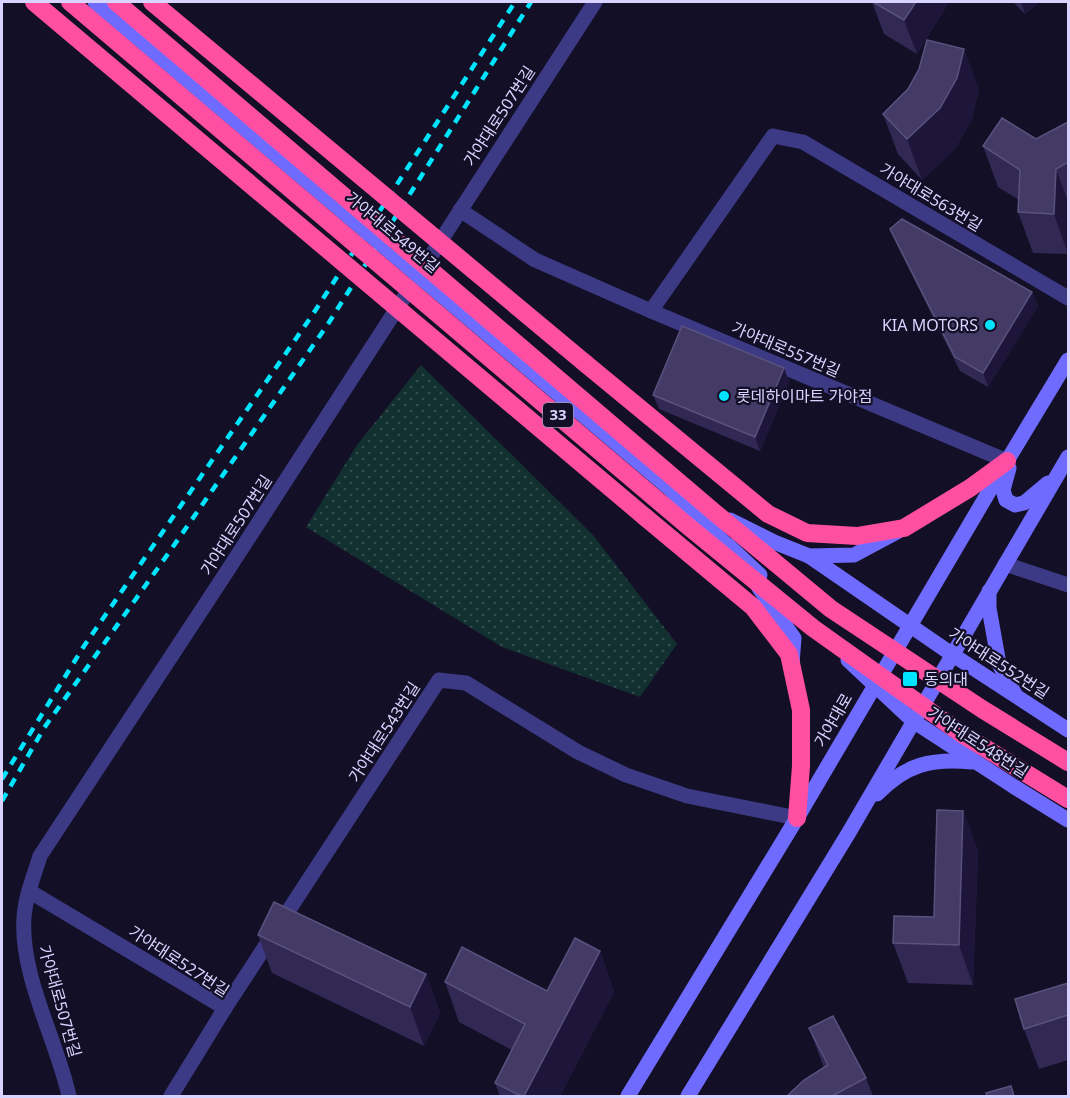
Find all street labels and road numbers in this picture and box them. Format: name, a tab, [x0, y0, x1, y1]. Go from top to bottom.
street label: 가야대로507번길	[458, 61, 540, 171]
street label: 가야대로563번길	[876, 158, 986, 236]
street label: 가야대로549번길	[342, 186, 444, 278]
street label: 가야대로557번길	[728, 316, 844, 382]
road number: 33	[543, 403, 573, 427]
street label: 가야대로507번길	[195, 470, 277, 580]
street label: 가야대로552번길	[944, 622, 1054, 704]
street label: 가야대로543번길	[343, 677, 425, 787]
street label: 가야대로	[809, 689, 857, 751]
street label: 가야대로548번길	[923, 701, 1033, 783]
street label: 가야대로527번길	[124, 920, 234, 1002]
street label: 가야대로507번길	[33, 942, 87, 1060]

